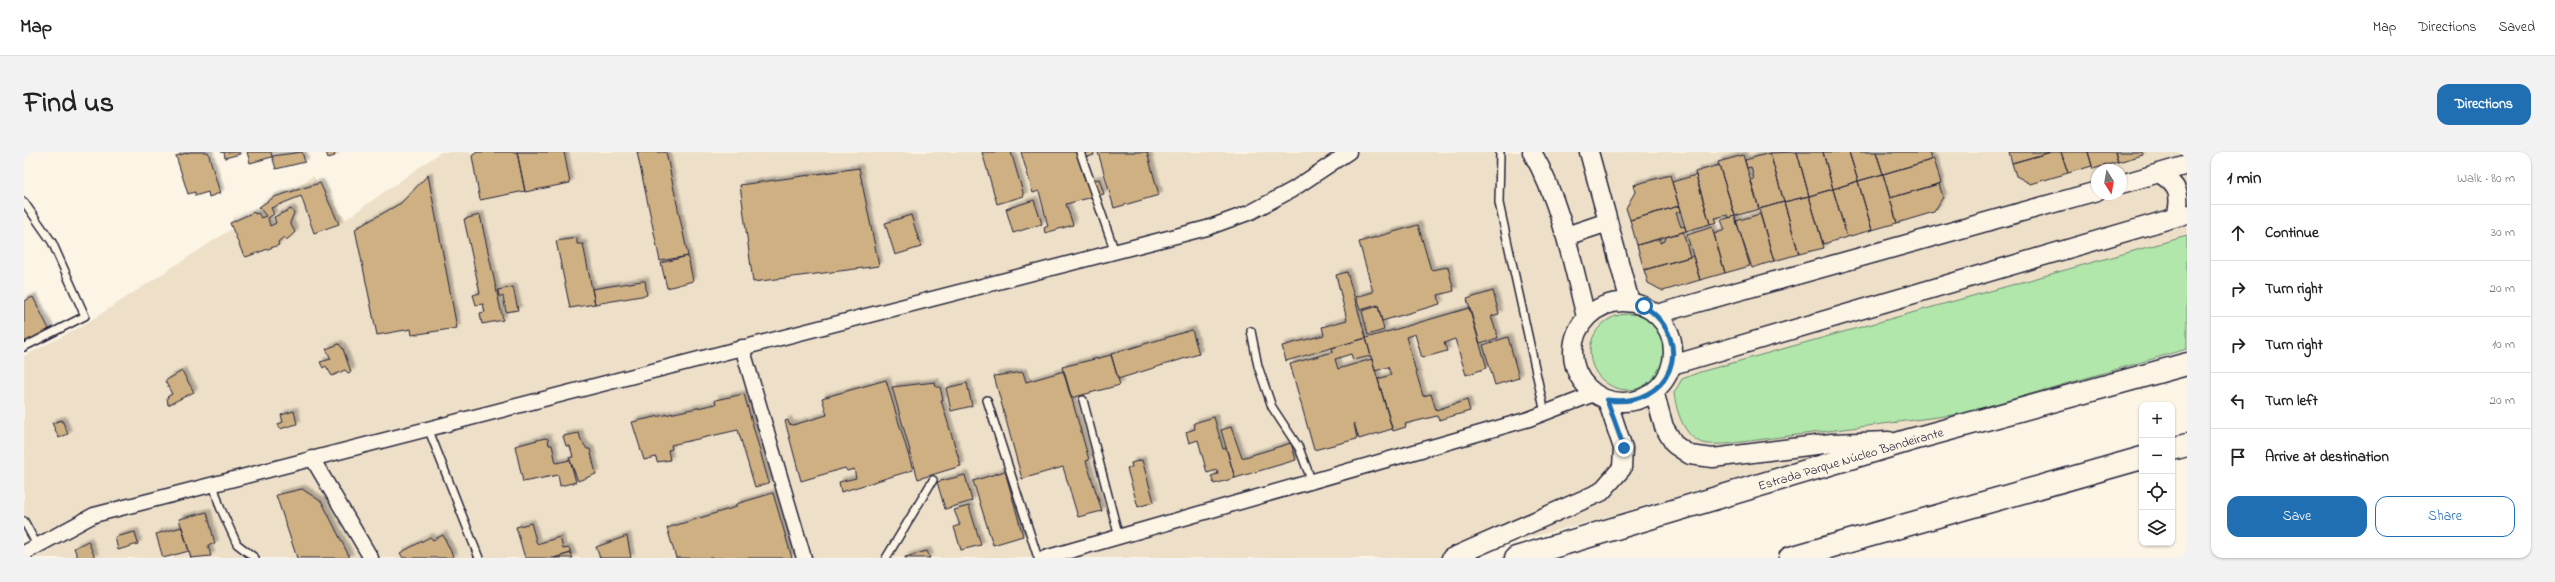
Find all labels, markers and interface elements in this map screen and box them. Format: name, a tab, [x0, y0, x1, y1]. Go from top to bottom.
text: Map	[20, 14, 52, 41]
text: Map	[2373, 17, 2396, 38]
text: Directions	[2418, 17, 2476, 38]
text: Saved	[2498, 17, 2535, 38]
text: Find us	[24, 84, 114, 125]
button: Directions	[2437, 84, 2531, 125]
north arrow	[2091, 164, 2127, 200]
text: 1 min	[2227, 166, 2261, 191]
text: Walk · 80 m	[2457, 169, 2515, 188]
icon: ahead	[2227, 222, 2249, 244]
text: Continue	[2265, 222, 2319, 244]
text: 30 m	[2491, 223, 2515, 242]
icon: right	[2227, 278, 2249, 300]
text: Turn right	[2265, 278, 2323, 300]
text: 20 m	[2490, 279, 2515, 298]
route start	[1635, 297, 1653, 315]
icon: right	[2227, 334, 2249, 356]
text: Turn right	[2265, 334, 2323, 356]
text: 10 m	[2492, 335, 2515, 354]
icon: left	[2227, 390, 2249, 412]
text: Turn left	[2265, 390, 2318, 412]
text: 20 m	[2490, 391, 2515, 410]
map controls	[2139, 402, 2175, 546]
button: +	[2139, 402, 2175, 438]
street label: Estrada Parque Núcleo Bandeirante	[1756, 423, 1946, 496]
button: −	[2139, 438, 2175, 474]
route end	[1615, 439, 1633, 457]
icon: arrive	[2227, 446, 2249, 468]
text: Arrive at destination	[2265, 446, 2389, 468]
button: locate	[2139, 474, 2175, 510]
button: Save	[2227, 496, 2367, 537]
button: Share	[2375, 496, 2515, 537]
button: layers	[2139, 510, 2175, 546]

